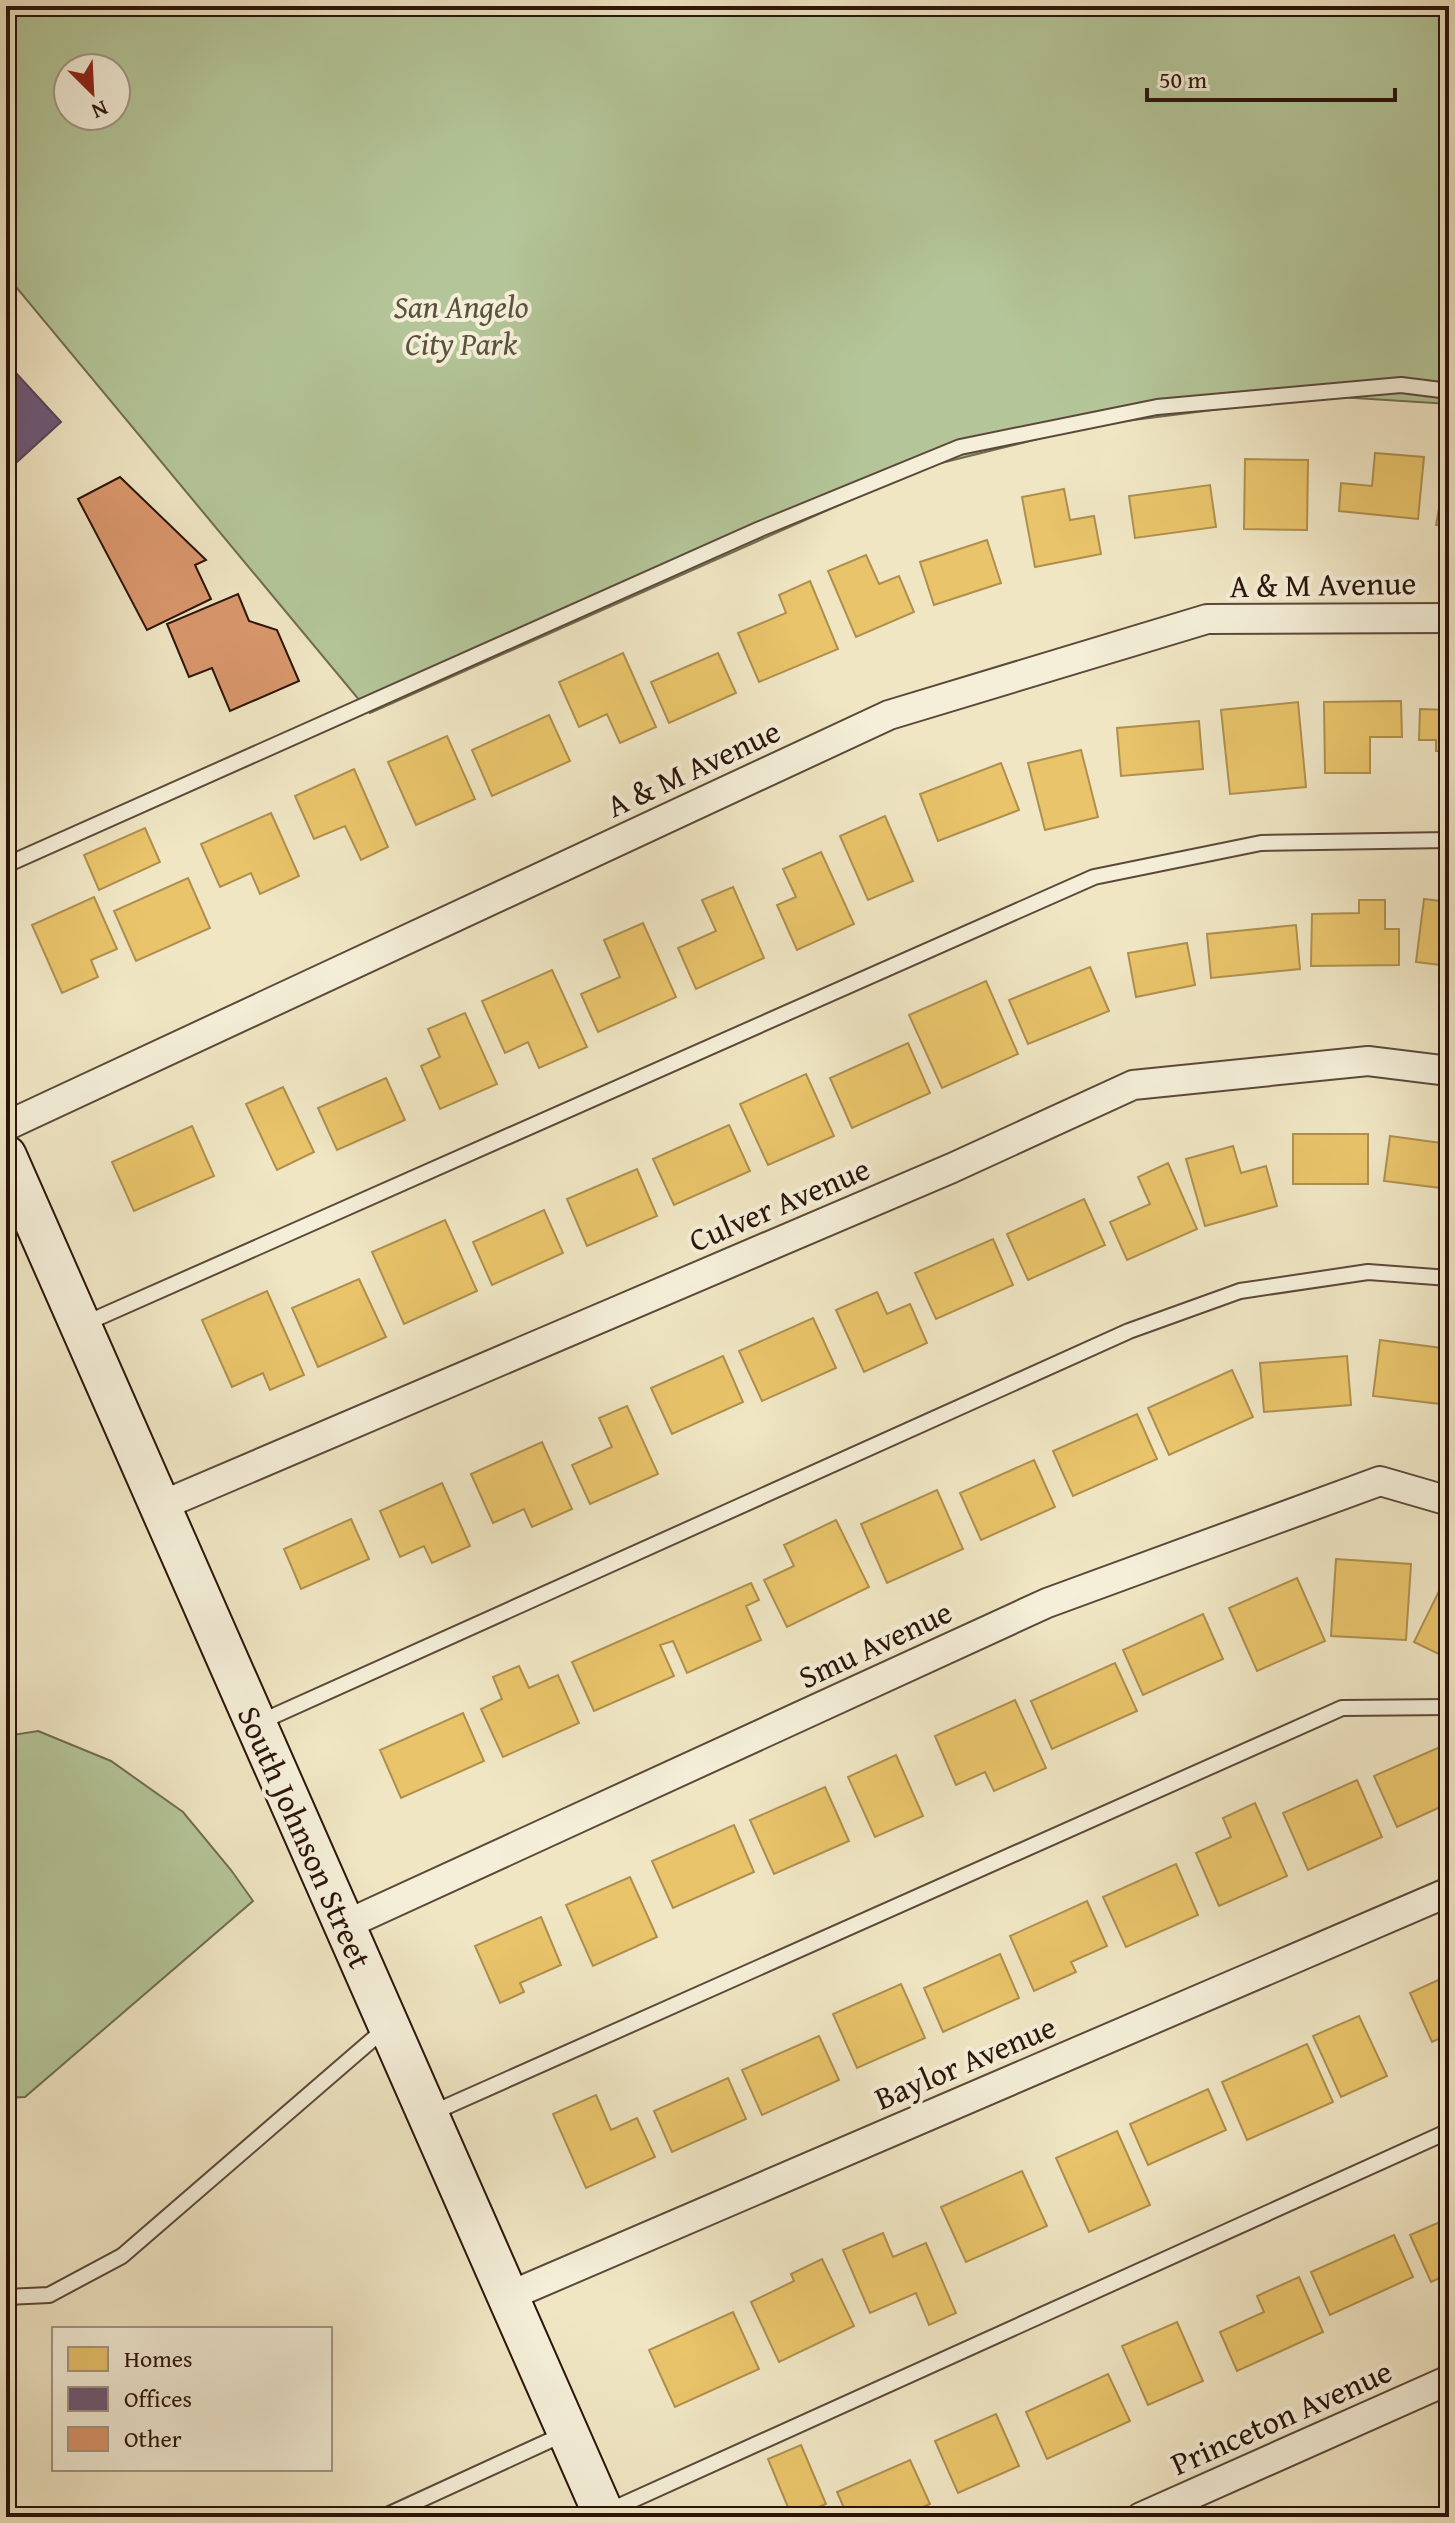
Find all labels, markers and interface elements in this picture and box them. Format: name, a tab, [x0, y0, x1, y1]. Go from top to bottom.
north arrow	[52, 52, 132, 132]
scale bar	[1147, 52, 1395, 102]
text: 50 m	[1159, 62, 1207, 97]
text: N	[87, 93, 113, 128]
park label: San Angelo City Park	[393, 283, 529, 367]
street label: A & M Avenue	[1229, 559, 1417, 609]
street label: A & M Avenue	[598, 707, 788, 829]
street label: Culver Avenue	[681, 1145, 877, 1263]
street label: Smu Avenue	[791, 1588, 959, 1700]
street label: South Johnson Street	[226, 1698, 384, 1976]
street label: Baylor Avenue	[867, 2003, 1063, 2121]
legend	[52, 2327, 332, 2471]
text: Homes	[124, 2341, 193, 2376]
street label: Princeton Avenue	[1163, 2347, 1399, 2487]
text: Offices	[124, 2381, 192, 2416]
text: Other	[124, 2421, 182, 2456]

